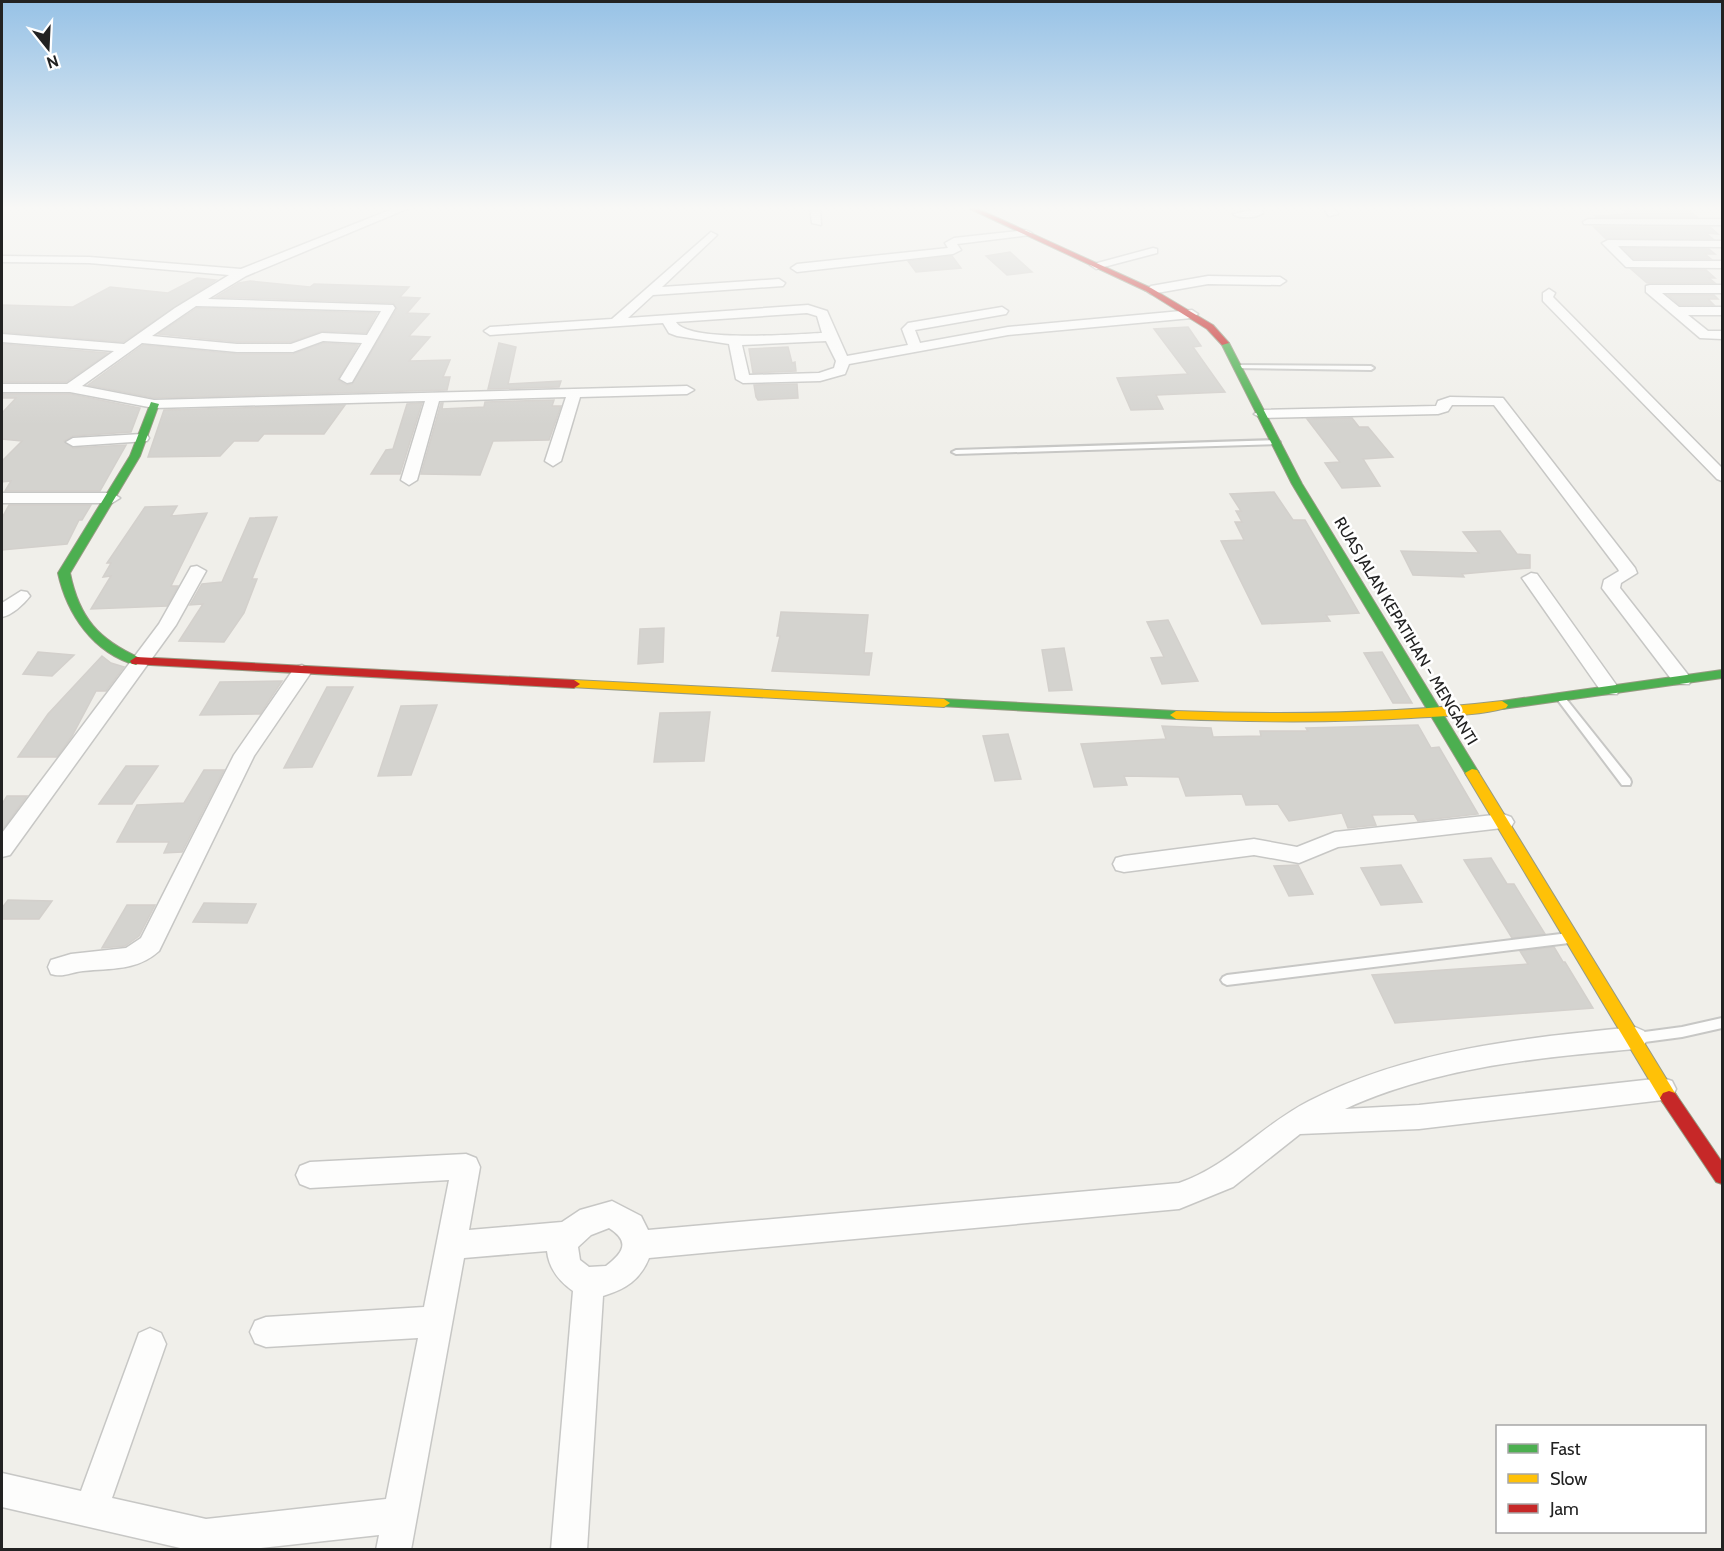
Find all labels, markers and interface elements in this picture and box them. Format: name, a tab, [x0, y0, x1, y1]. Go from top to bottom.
north arrow	[18, 18, 78, 78]
text: N	[44, 51, 61, 73]
street label: RUAS JALAN KEPATIHAN - MENGANTI	[1330, 514, 1482, 748]
legend	[1496, 1425, 1706, 1533]
text: Fast	[1550, 1438, 1581, 1460]
text: Slow	[1550, 1468, 1587, 1490]
text: Jam	[1549, 1498, 1579, 1520]

